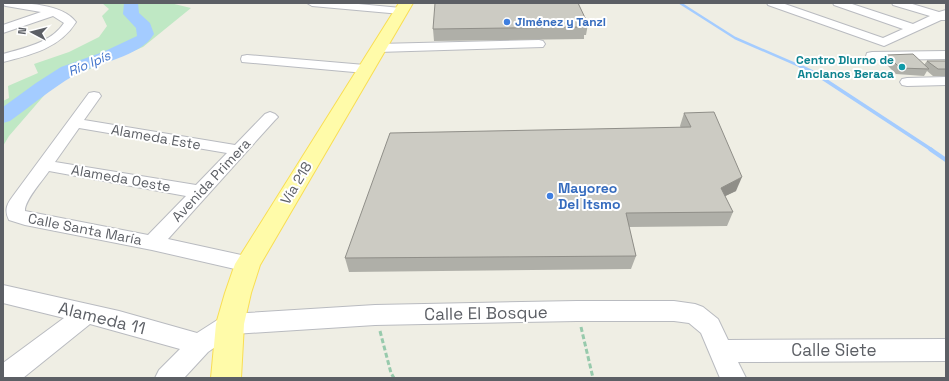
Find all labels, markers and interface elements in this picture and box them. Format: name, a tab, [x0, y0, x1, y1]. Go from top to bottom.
north arrow	[12, 12, 52, 52]
place label: Jiménez y Tanzi	[515, 14, 606, 30]
marker: Jiménez y Tanzi	[502, 17, 512, 27]
text: N	[15, 26, 29, 35]
water label: Río Ipís	[65, 47, 114, 80]
place label: Centro Diurno de Ancianos Beraca	[796, 52, 894, 82]
marker: Centro Diurno de Ancianos Beraca	[897, 62, 907, 72]
street label: Alameda Este	[110, 120, 202, 154]
street label: Avenida Primera	[168, 135, 254, 225]
street label: Vía 218	[276, 158, 316, 208]
street label: Alameda Oeste	[70, 160, 172, 196]
place label: Mayoreo Del Itsmo	[558, 179, 621, 213]
marker: Mayoreo Del Itsmo	[545, 191, 555, 201]
street label: Calle Santa María	[26, 209, 144, 249]
street label: Alameda 11	[56, 297, 148, 339]
street label: Calle El Bosque	[424, 301, 548, 325]
street label: Calle Siete	[791, 339, 877, 361]

